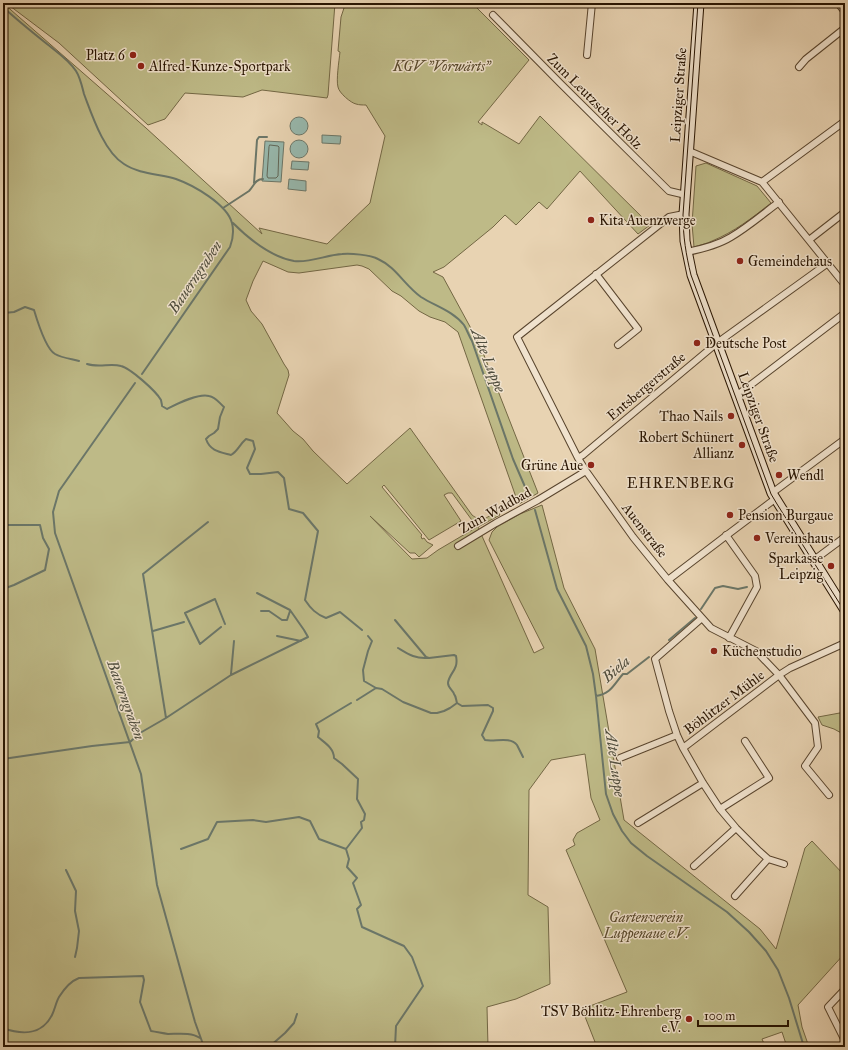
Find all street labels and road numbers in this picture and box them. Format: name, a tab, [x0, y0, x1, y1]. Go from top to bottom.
street label: Leipziger Straße	[667, 47, 690, 143]
street label: Zum Leutzscher Holz	[543, 50, 646, 153]
street label: Entsbergerstraße	[604, 348, 689, 424]
street label: Leipziger Straße	[734, 370, 783, 465]
street label: Zum Waldbad	[456, 484, 534, 537]
street label: Auenstraße	[617, 499, 671, 561]
street label: Böhlitzer Mühle	[681, 667, 768, 738]

